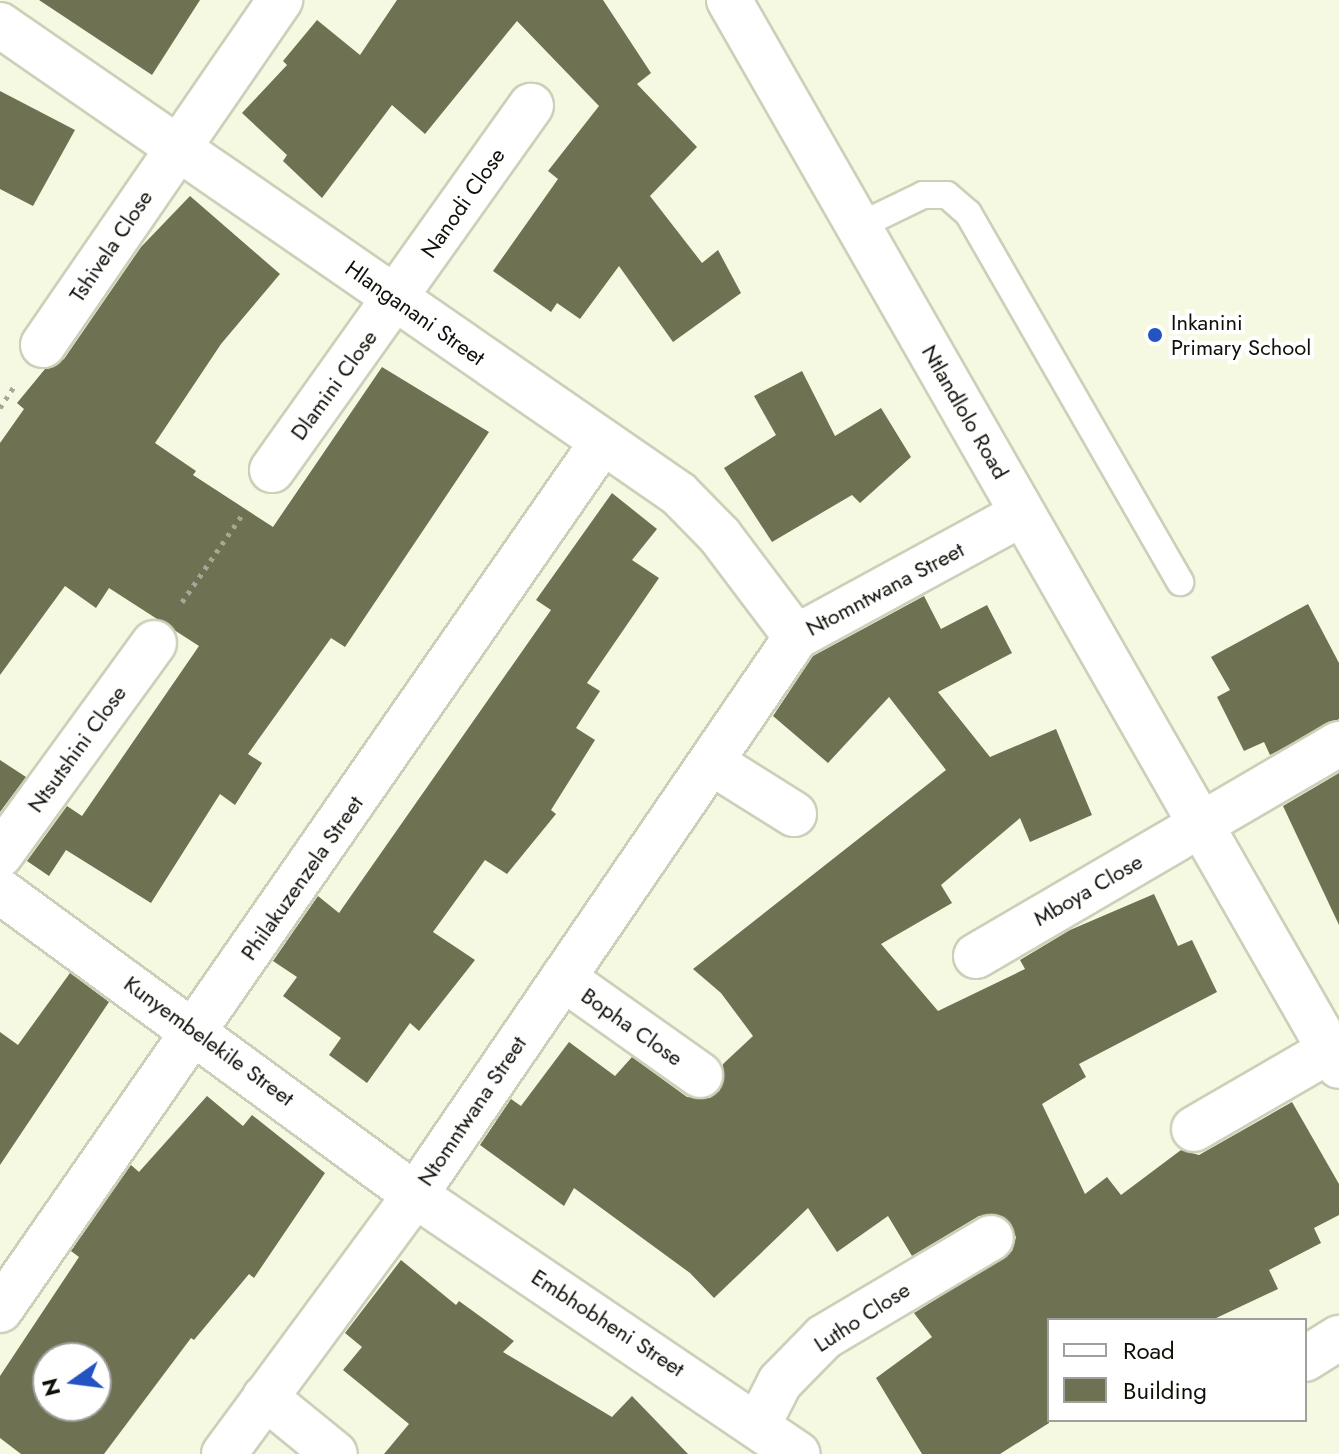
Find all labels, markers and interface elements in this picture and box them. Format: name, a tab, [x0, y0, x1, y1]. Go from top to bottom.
street label: Nanodi Close	[415, 143, 511, 263]
street label: Tshivela Close	[64, 185, 158, 307]
street label: Hlanganani Street	[340, 255, 490, 371]
place label: Inkanini Primary School	[1171, 309, 1311, 360]
street label: Dlamini Close	[285, 325, 383, 445]
marker: Inkanini Primary School	[1146, 326, 1164, 344]
street label: Ntlandlolo Road	[916, 340, 1014, 484]
street label: Ntomntwana Street	[802, 536, 968, 642]
street label: Ntsutshini Close	[22, 680, 132, 818]
street label: Philakuzenzela Street	[235, 791, 369, 965]
street label: Mboya Close	[1029, 848, 1147, 932]
street label: Kunyembelekile Street	[119, 970, 299, 1112]
street label: Bopha Close	[576, 982, 688, 1072]
street label: Ntomntwana Street	[412, 1031, 532, 1191]
street label: Embhobheni Street	[527, 1264, 689, 1382]
street label: Lutho Close	[809, 1276, 915, 1358]
legend	[1047, 1318, 1307, 1422]
text: Road	[1123, 1333, 1175, 1368]
north arrow	[32, 1342, 112, 1422]
text: Building	[1123, 1373, 1207, 1408]
text: N	[33, 1375, 68, 1400]

